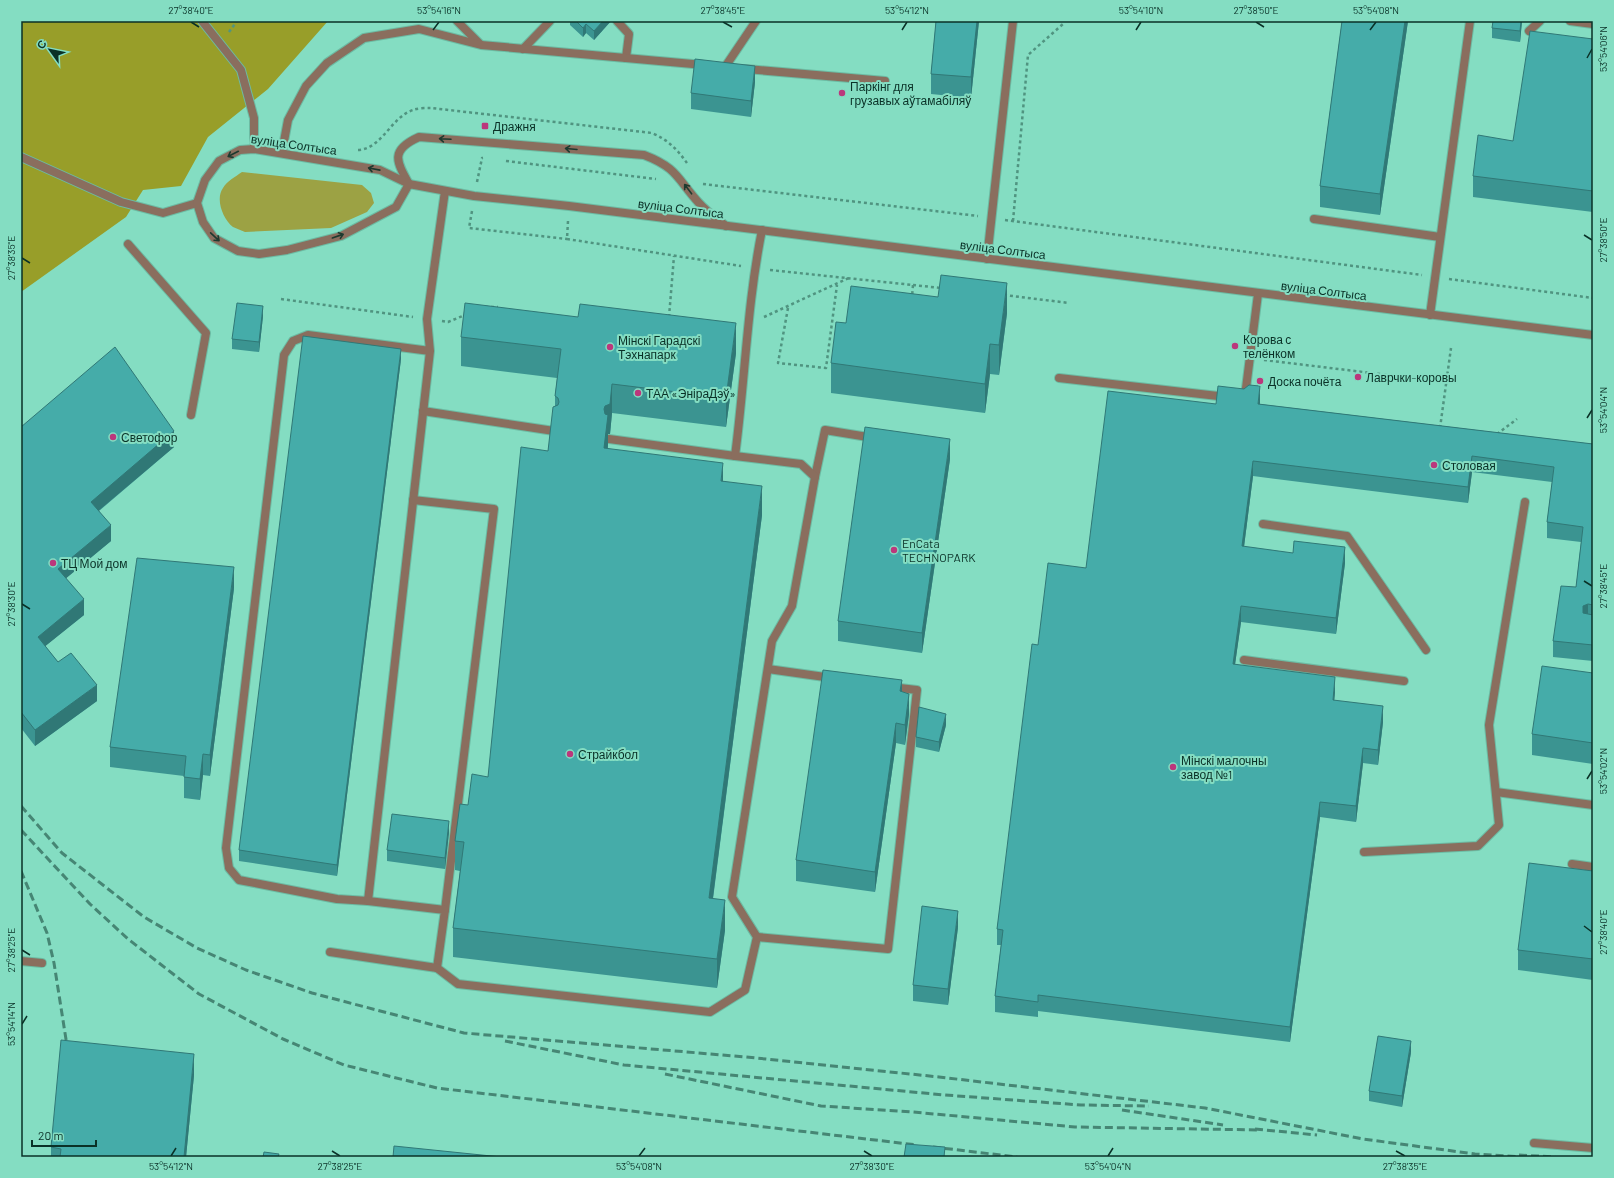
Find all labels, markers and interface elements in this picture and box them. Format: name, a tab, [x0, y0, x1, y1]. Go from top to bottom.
text: 27°38'40"E	[168, 4, 214, 16]
text: 53°54'16"N	[417, 4, 461, 16]
text: 27°38'45"E	[701, 4, 745, 16]
text: 53°54'12"N	[885, 4, 929, 16]
text: 53°54'10"N	[1119, 4, 1163, 16]
text: 27°38'50"E	[1233, 4, 1279, 16]
text: 53°54'08"N	[1353, 4, 1399, 16]
text: 53°54'06"N	[1597, 26, 1609, 72]
north arrow	[30, 30, 70, 70]
text: С	[34, 37, 49, 51]
place label: Паркінг для грузавых аўтамабіляў	[850, 79, 971, 108]
marker: Паркінг для грузавых аўтамабіляў	[837, 88, 847, 98]
place label: Дражня	[493, 119, 536, 134]
marker: Дражня	[480, 121, 490, 131]
street label: вуліца Солтыса	[250, 131, 338, 158]
one-way arrow	[439, 135, 452, 142]
one-way arrow	[565, 145, 578, 153]
one-way arrow	[227, 151, 239, 158]
one-way arrow	[368, 164, 381, 172]
one-way arrow	[684, 183, 692, 194]
street label: вуліца Солтыса	[637, 196, 725, 221]
text: 27°38'50"E	[1597, 217, 1609, 263]
one-way arrow	[210, 232, 220, 241]
one-way arrow	[332, 232, 344, 240]
text: 27°38'35"E	[5, 236, 17, 280]
street label: вуліца Солтыса	[959, 237, 1047, 262]
street label: вуліца Солтыса	[1280, 278, 1368, 303]
place label: Корова с телёнком	[1243, 332, 1295, 360]
place label: Мінскі Гарадскі Тэхнапарк	[618, 333, 700, 362]
marker: Корова с телёнком	[1230, 341, 1240, 351]
marker: Мінскі Гарадскі Тэхнапарк	[605, 342, 615, 352]
place label: Лаврчки-коровы	[1366, 370, 1457, 385]
marker: Лаврчки-коровы	[1353, 372, 1363, 382]
place label: Доска почёта	[1268, 374, 1342, 389]
marker: Доска почёта	[1255, 376, 1265, 386]
place label: ТАА «ЭніраДэў»	[646, 386, 736, 401]
text: 53°54'04"N	[1597, 387, 1609, 433]
marker: ТАА «ЭніраДэў»	[633, 388, 643, 398]
place label: Светофор	[121, 430, 178, 445]
marker: Светофор	[108, 432, 118, 442]
place label: Столовая	[1442, 458, 1496, 472]
marker: Столовая	[1429, 460, 1439, 470]
place label: EnCata TECHNOPARK	[902, 536, 976, 564]
marker: EnCata TECHNOPARK	[889, 545, 899, 555]
place label: ТЦ Мой дом	[61, 556, 127, 571]
marker: ТЦ Мой дом	[48, 558, 58, 568]
text: 27°38'45"E	[1597, 564, 1609, 608]
text: 27°38'30"E	[5, 581, 17, 627]
place label: Страйкбол	[578, 747, 638, 762]
text: 53°54'02"N	[1597, 748, 1609, 794]
marker: Страйкбол	[565, 749, 575, 759]
place label: Мінскі малочны завод №1	[1181, 753, 1267, 782]
marker: Мінскі малочны завод №1	[1168, 762, 1178, 772]
text: 27°38'40"E	[1597, 909, 1609, 955]
text: 27°38'25"E	[5, 928, 17, 972]
text: 53°54'14"N	[5, 1002, 17, 1046]
scale bar	[32, 1122, 96, 1148]
text: 20 m	[38, 1128, 64, 1142]
text: 53°54'12"N	[149, 1160, 193, 1172]
text: 27°38'25"E	[318, 1160, 362, 1172]
text: 53°54'08"N	[616, 1160, 662, 1172]
text: 27°38'30"E	[849, 1160, 895, 1172]
text: 53°54'04"N	[1085, 1160, 1131, 1172]
text: 27°38'35"E	[1383, 1160, 1427, 1172]

